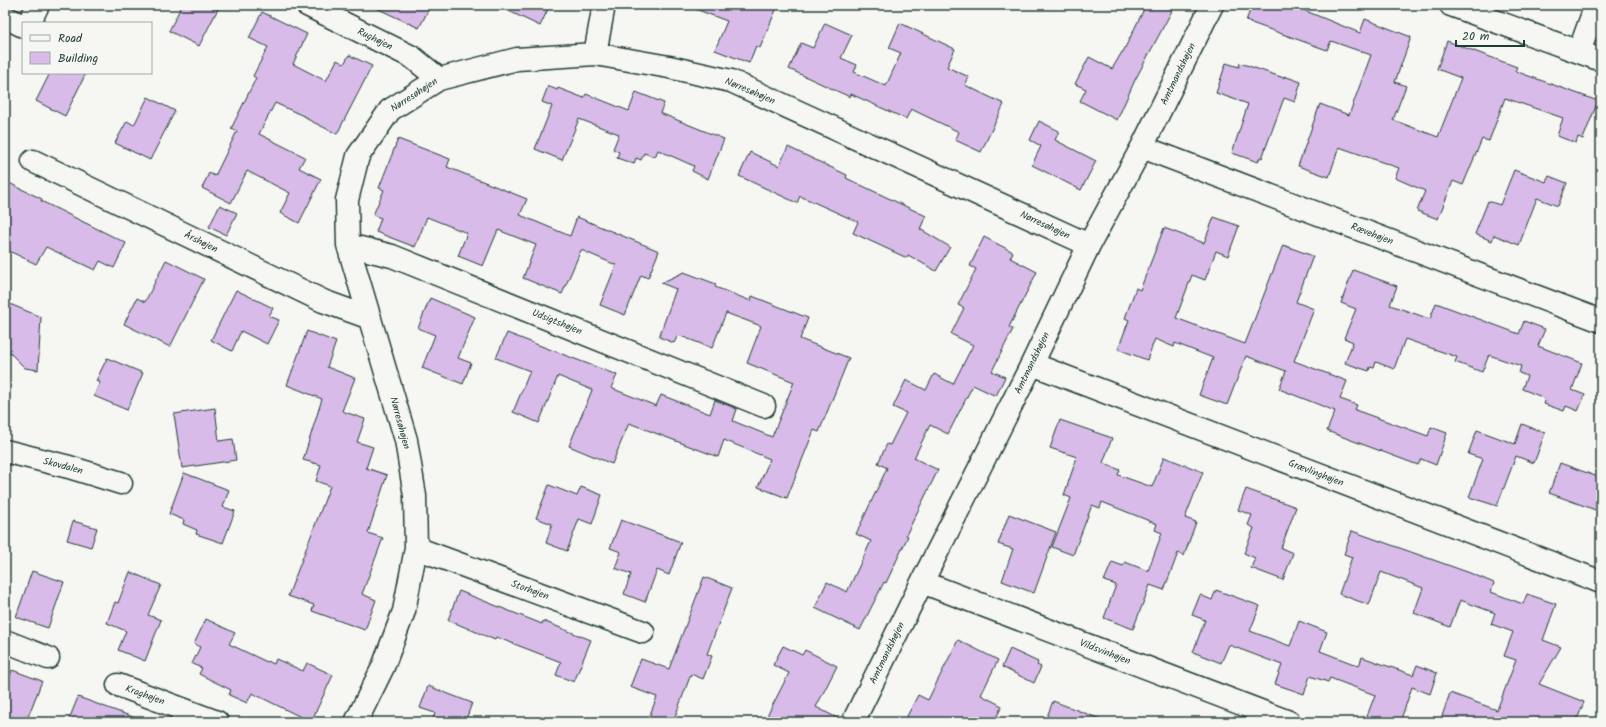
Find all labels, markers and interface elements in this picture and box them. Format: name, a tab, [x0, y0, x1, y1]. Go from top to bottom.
legend	[22, 22, 152, 74]
scale bar	[1456, 22, 1524, 48]
street label: Rughøjen	[355, 24, 395, 54]
text: 20 m	[1462, 27, 1490, 46]
text: Road	[58, 29, 83, 48]
street label: Amtmandshøjen	[1156, 40, 1200, 108]
text: Building	[58, 49, 98, 68]
street label: Nørresøhøjen	[722, 73, 778, 109]
street label: Nørresøhøjen	[387, 74, 441, 116]
street label: Nørresøhøjen	[1017, 206, 1073, 244]
street label: Rævehøjen	[1348, 219, 1396, 249]
street label: Årshøjen	[181, 227, 221, 257]
street label: Udsigtshøjen	[530, 305, 584, 339]
street label: Amtmandshøjen	[1010, 329, 1054, 397]
street label: Nørresøhøjen	[385, 395, 415, 451]
street label: Skovdalen	[41, 453, 85, 479]
street label: Grævlinghøjen	[1286, 455, 1346, 491]
street label: Storhøjen	[509, 576, 551, 604]
street label: Amtmandshøjen	[865, 619, 909, 687]
street label: Vildsvinhøjen	[1077, 635, 1133, 669]
street label: Kraghøjen	[123, 680, 167, 710]

